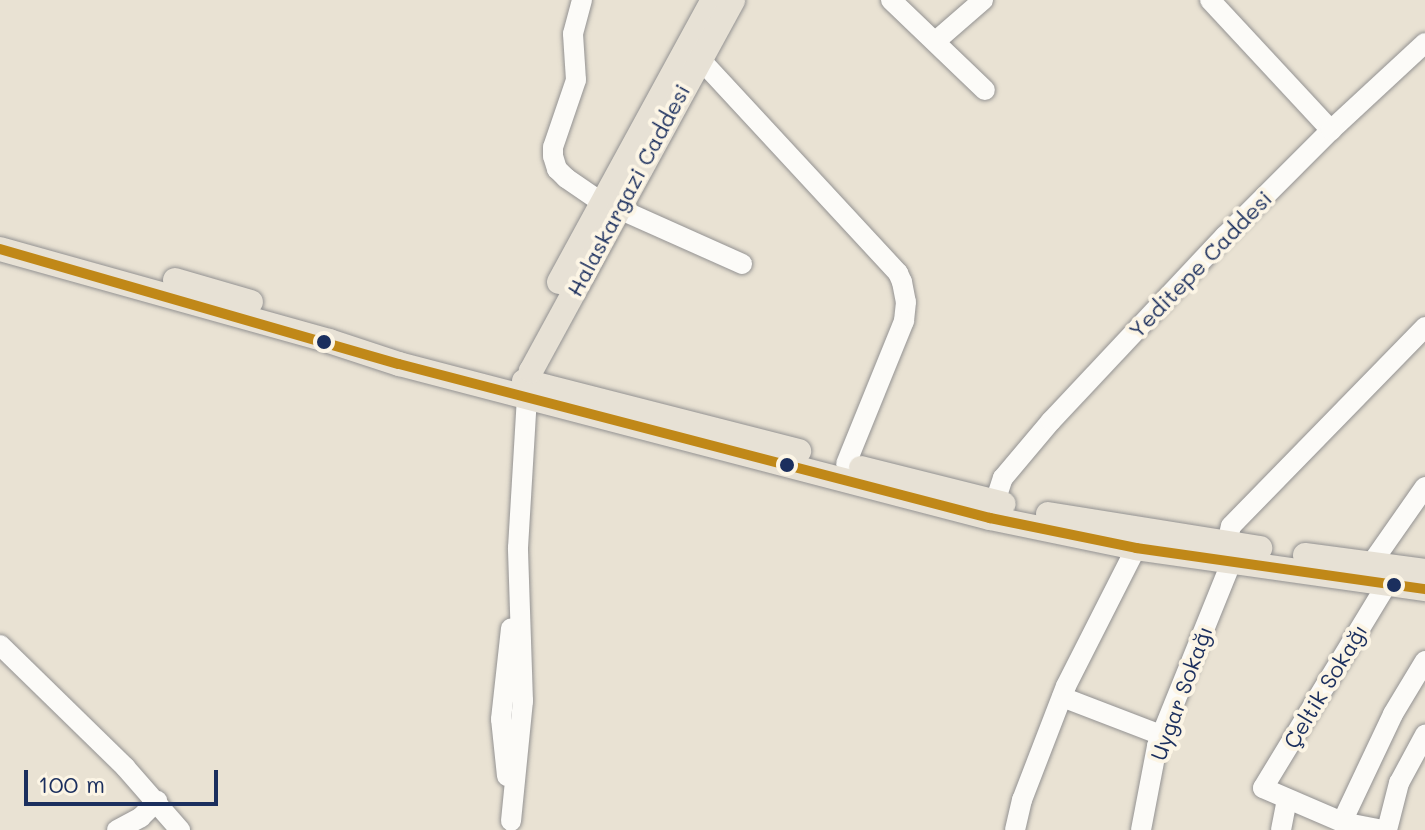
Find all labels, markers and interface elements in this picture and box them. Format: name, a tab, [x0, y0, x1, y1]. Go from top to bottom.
street label: Halaskargazi Caddesi	[561, 79, 695, 301]
street label: Yeditepe Caddesi	[1123, 185, 1277, 343]
unlabelled marker	[316, 334, 332, 350]
unlabelled marker	[779, 457, 795, 473]
unlabelled marker	[1386, 577, 1402, 593]
street label: Çeltik Sokağı	[1278, 619, 1372, 753]
street label: Uygar Sokağı	[1144, 622, 1218, 764]
scale bar	[28, 754, 222, 804]
text: 100 m	[38, 768, 105, 799]

